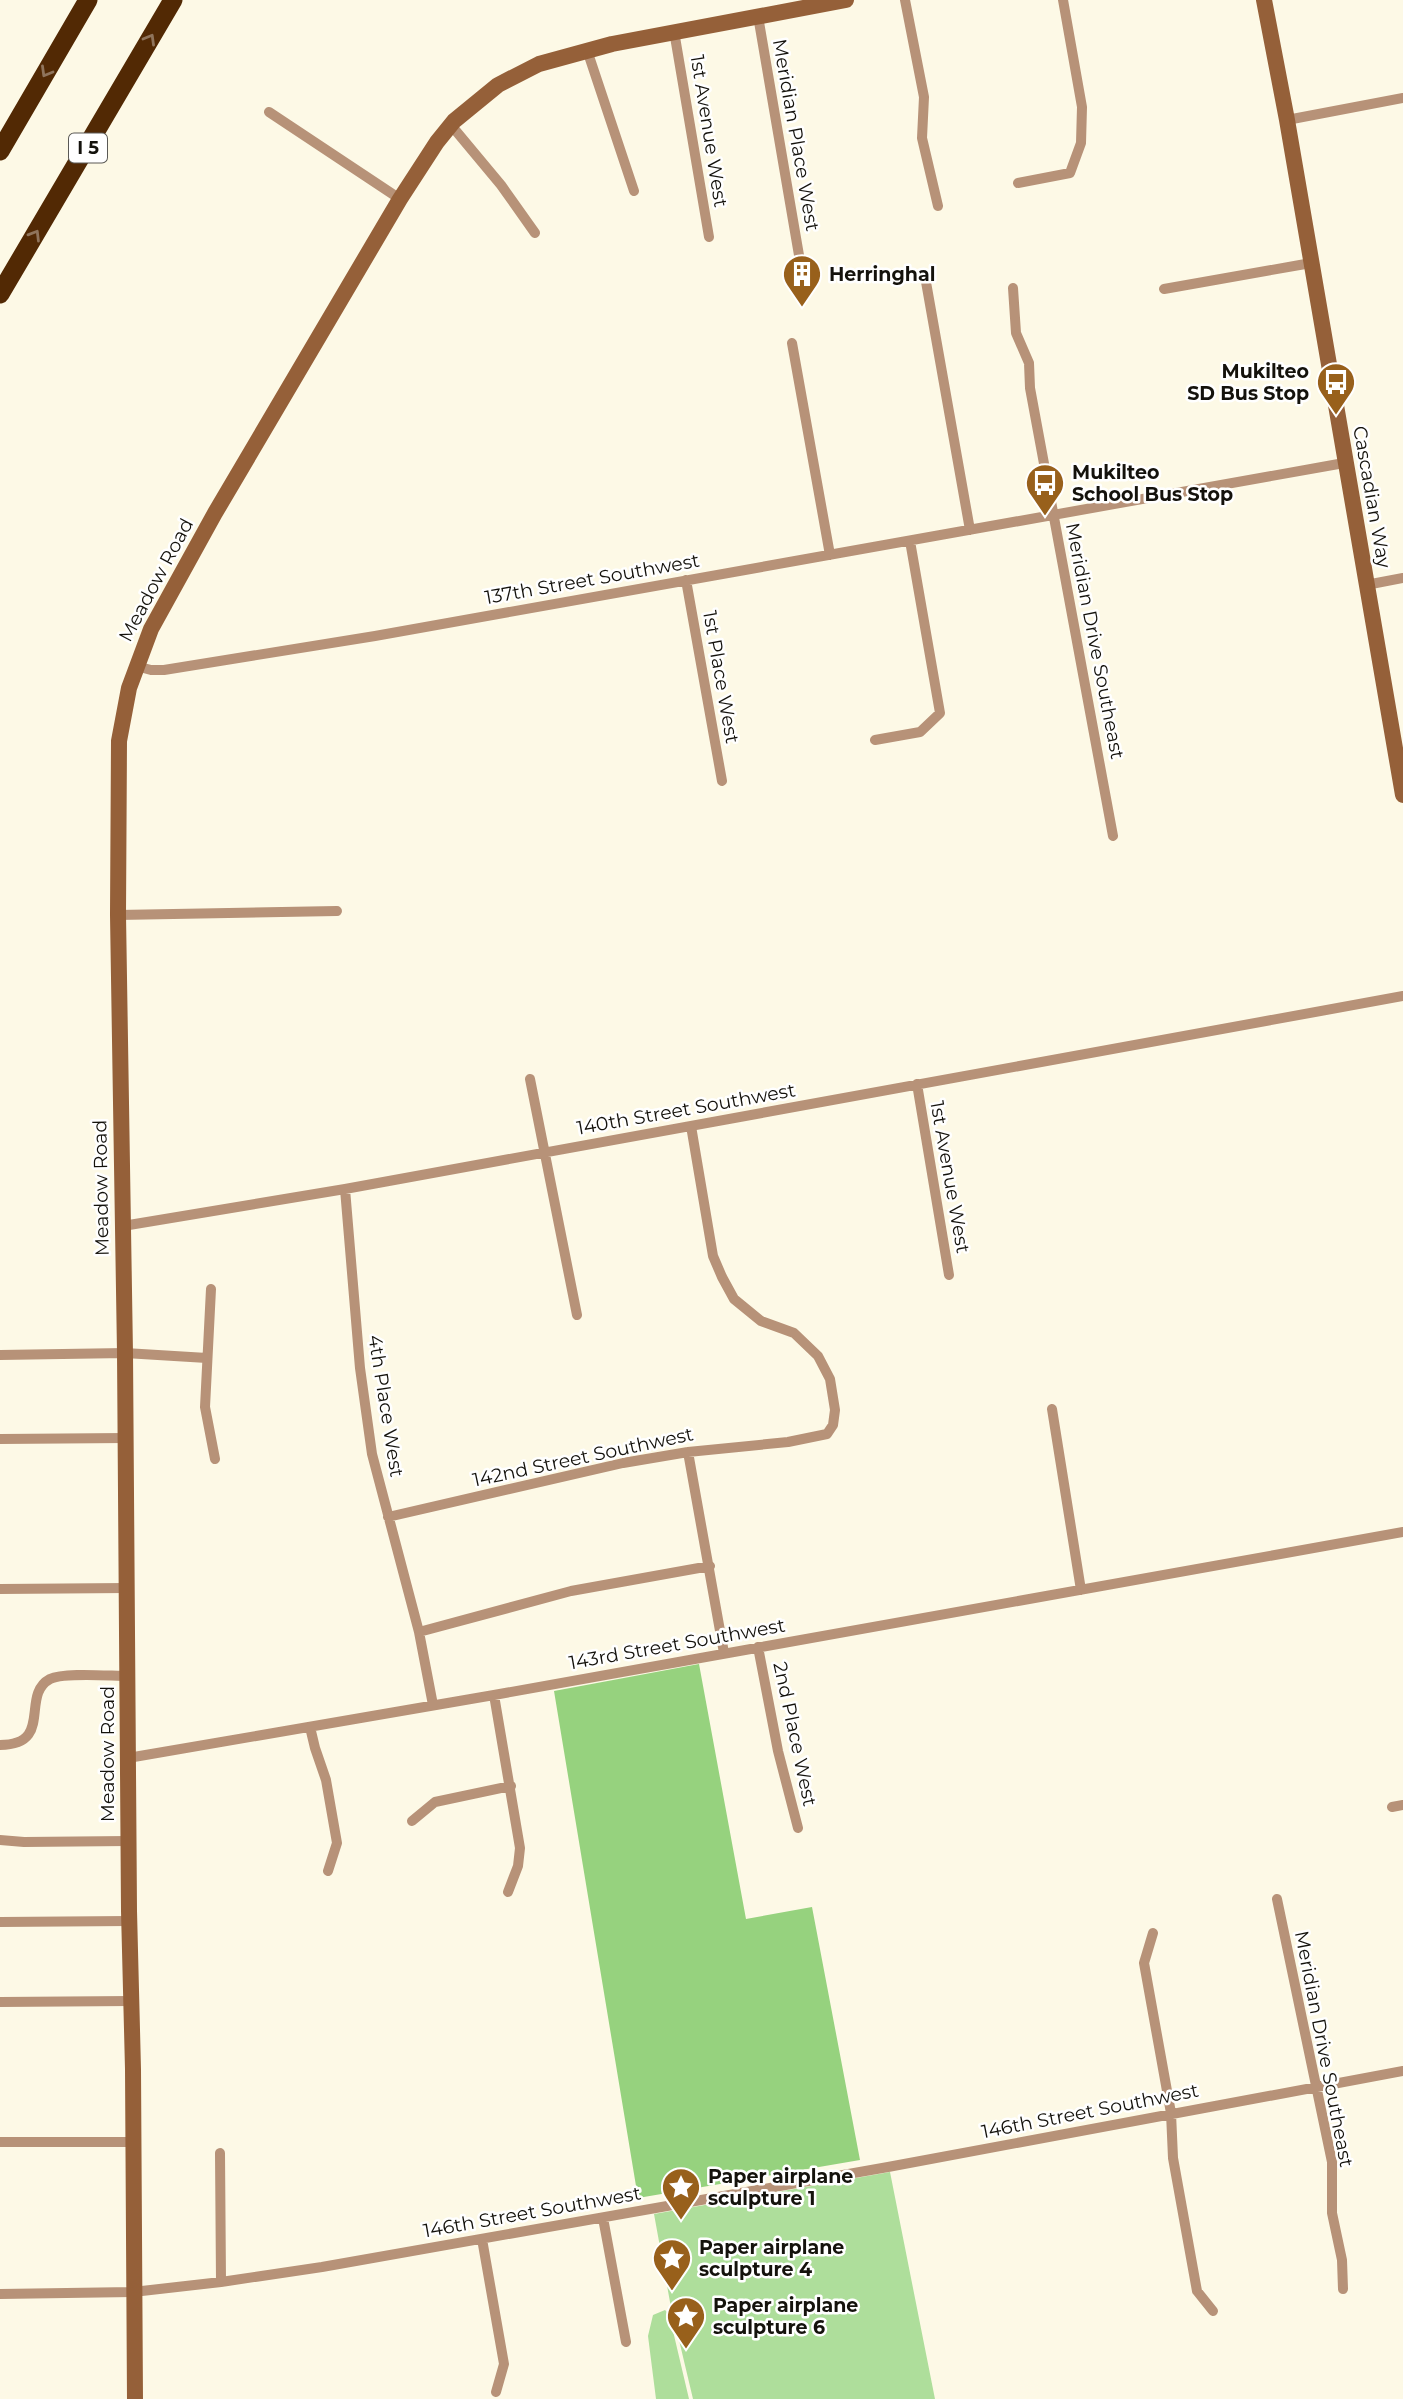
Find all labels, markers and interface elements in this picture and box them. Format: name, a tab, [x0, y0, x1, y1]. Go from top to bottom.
one-way arrow	[142, 34, 155, 47]
street label: Meridian Place West	[768, 37, 824, 233]
street label: 1st Avenue West	[686, 53, 732, 209]
one-way arrow	[41, 65, 54, 78]
road number: I 5	[69, 134, 107, 162]
one-way arrow	[27, 230, 40, 243]
building icon: Herringhal	[781, 253, 823, 308]
place label: Herringhal	[829, 263, 935, 286]
place label: Mukilteo SD Bus Stop	[1187, 360, 1309, 405]
bus stop icon: Mukilteo SD Bus Stop	[1315, 361, 1357, 416]
street label: Cascadian Way	[1348, 424, 1396, 571]
place label: Mukilteo School Bus Stop	[1072, 461, 1233, 506]
bus stop icon: Mukilteo School Bus Stop	[1024, 462, 1066, 517]
street label: Meadow Road	[114, 514, 198, 646]
street label: Meridian Drive Southeast	[1061, 521, 1129, 761]
street label: 137th Street Southwest	[483, 549, 702, 609]
street label: 1st Place West	[698, 609, 744, 745]
street label: 140th Street Southwest	[575, 1078, 797, 1140]
street label: 1st Avenue West	[925, 1099, 975, 1255]
street label: Meadow Road	[88, 1120, 114, 1256]
street label: 4th Place West	[363, 1333, 409, 1479]
street label: 142nd Street Southwest	[471, 1422, 696, 1492]
street label: 143rd Street Southwest	[567, 1614, 787, 1674]
street label: 2nd Place West	[768, 1660, 822, 1809]
street label: Meadow Road	[96, 1686, 119, 1822]
street label: Meridian Drive Southeast	[1290, 1929, 1358, 2169]
street label: 146th Street Southwest	[980, 2079, 1201, 2143]
place label: Paper airplane sculpture 1	[708, 2165, 853, 2210]
place icon: Paper airplane sculpture 1	[660, 2166, 702, 2221]
street label: 146th Street Southwest	[421, 2181, 643, 2242]
place label: Paper airplane sculpture 4	[699, 2236, 844, 2281]
place icon: Paper airplane sculpture 4	[651, 2237, 693, 2292]
place label: Paper airplane sculpture 6	[713, 2294, 858, 2339]
place icon: Paper airplane sculpture 6	[665, 2295, 707, 2350]

